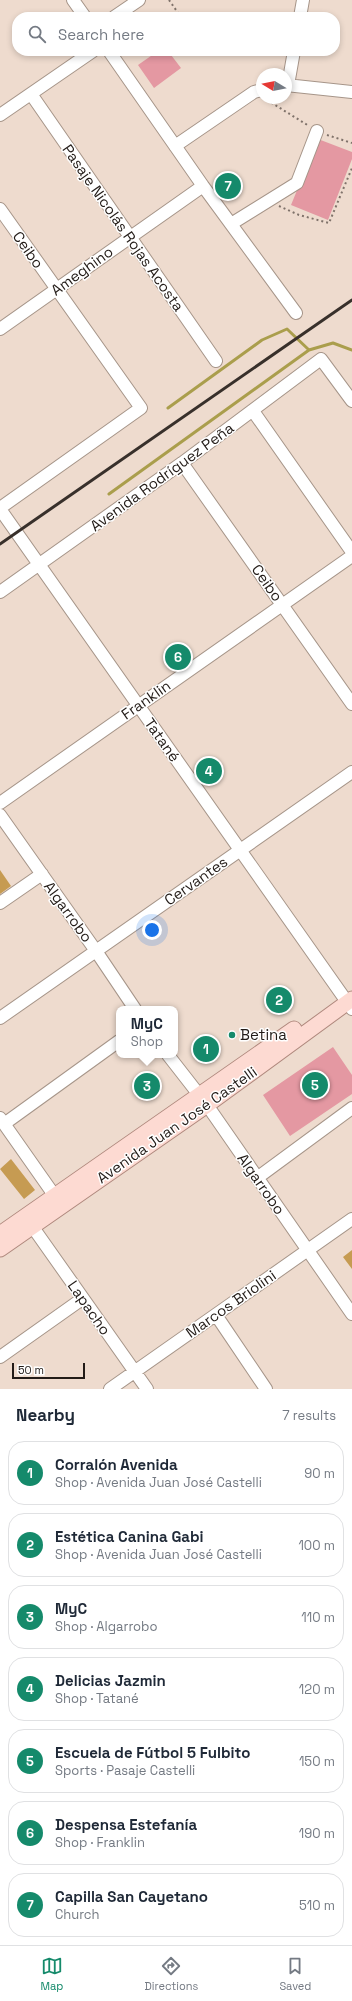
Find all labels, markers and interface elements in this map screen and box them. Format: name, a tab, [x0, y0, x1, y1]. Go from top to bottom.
search box	[12, 12, 340, 56]
icon: search	[26, 23, 48, 45]
text: Search here	[58, 25, 144, 44]
north arrow	[256, 68, 292, 104]
street label: Pasaje Nicolás Rojas Acosta	[58, 140, 189, 315]
pin: 7	[215, 171, 241, 201]
street label: Ceibo	[9, 227, 48, 272]
street label: Ameghino	[47, 242, 116, 300]
street label: Avenida Rodríguez Peña	[86, 418, 238, 535]
street label: Ceibo	[248, 560, 287, 605]
pin: 6	[165, 642, 191, 672]
street label: Franklin	[117, 676, 174, 723]
street label: Tatané	[141, 714, 184, 765]
pin: 4	[196, 756, 222, 786]
street label: Cervantes	[160, 852, 231, 909]
street label: Algarrobo	[40, 878, 97, 946]
your location	[142, 920, 162, 940]
pin: 2	[266, 985, 292, 1015]
popup	[116, 1006, 178, 1058]
text: MyC	[131, 1014, 163, 1033]
place label: Betina	[240, 1025, 287, 1044]
marker: Betina	[227, 1030, 237, 1040]
text: Shop	[131, 1033, 163, 1050]
pin: 1	[193, 1034, 219, 1064]
street label: Avenida Juan José Castelli	[93, 1062, 260, 1187]
pin: 5	[302, 1070, 328, 1100]
pin: 3	[134, 1071, 160, 1101]
street label: Algarrobo	[233, 1149, 289, 1218]
street label: Marcos Briolini	[182, 1265, 279, 1342]
street label: Lapacho	[64, 1277, 115, 1339]
scale bar	[12, 1361, 85, 1380]
text: 50 m	[18, 1363, 44, 1377]
text: Nearby	[16, 1404, 75, 1426]
text: 7 results	[282, 1407, 336, 1424]
text: Corralón Avenida	[55, 1455, 178, 1474]
text: 1	[27, 1465, 33, 1482]
text: 90 m	[304, 1465, 335, 1482]
text: Shop · Avenida Juan José Castelli	[55, 1474, 262, 1491]
text: Estética Canina Gabi	[55, 1527, 204, 1546]
text: 2	[26, 1537, 34, 1554]
text: 100 m	[298, 1537, 335, 1554]
text: Shop · Avenida Juan José Castelli	[55, 1546, 262, 1563]
text: MyC	[55, 1599, 87, 1618]
text: 3	[26, 1609, 34, 1626]
text: 110 m	[301, 1609, 335, 1626]
text: Shop · Algarrobo	[55, 1618, 158, 1635]
text: Delicias Jazmin	[55, 1671, 166, 1690]
text: 4	[26, 1681, 34, 1698]
text: 120 m	[299, 1681, 335, 1698]
text: Shop · Tatané	[55, 1690, 139, 1707]
text: Escuela de Fútbol 5 Fulbito	[55, 1743, 250, 1762]
text: 5	[26, 1753, 34, 1770]
text: 150 m	[299, 1753, 335, 1770]
text: Sports · Pasaje Castelli	[55, 1762, 195, 1779]
text: Despensa Estefanía	[55, 1815, 197, 1834]
text: 6	[26, 1825, 34, 1842]
text: 190 m	[299, 1825, 335, 1842]
text: Shop · Franklin	[55, 1834, 145, 1851]
text: Capilla San Cayetano	[55, 1887, 208, 1906]
text: 7	[26, 1897, 34, 1914]
text: 510 m	[299, 1897, 335, 1914]
text: Church	[55, 1906, 100, 1923]
tab: Map	[41, 1955, 63, 1993]
tab: Directions	[144, 1955, 198, 1993]
tab: Saved	[279, 1955, 311, 1993]

